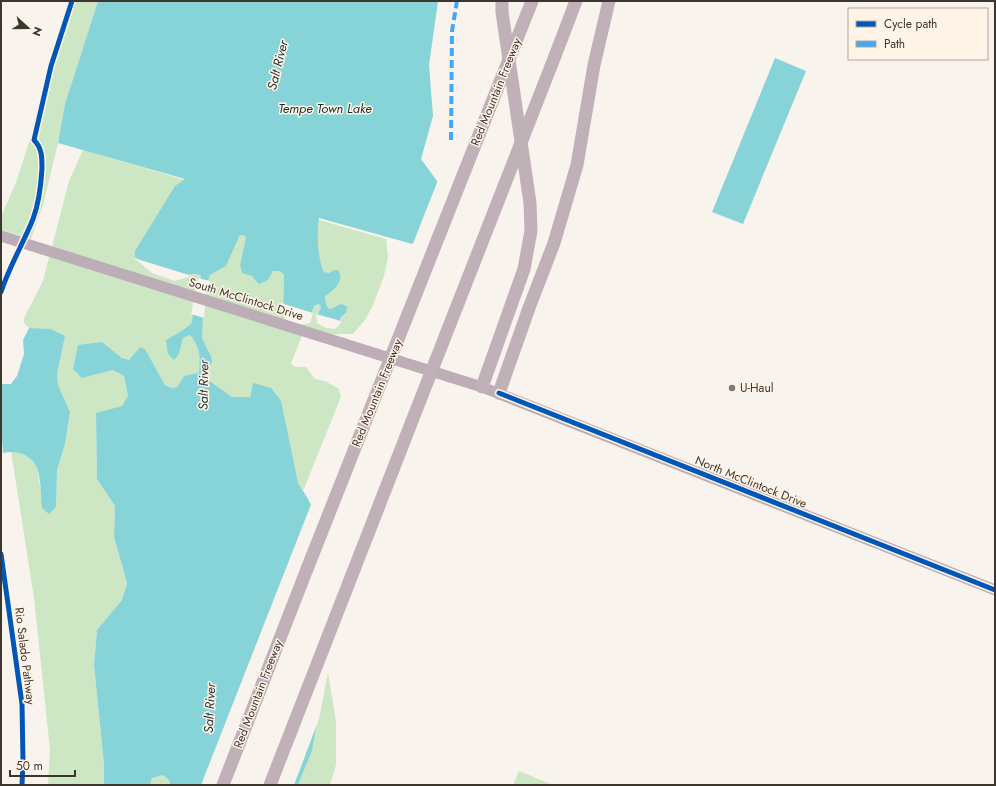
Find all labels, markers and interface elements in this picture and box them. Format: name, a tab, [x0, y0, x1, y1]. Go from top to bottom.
north arrow	[8, 8, 48, 48]
legend	[848, 8, 988, 60]
text: Cycle path	[884, 15, 937, 33]
text: N	[28, 25, 46, 39]
street label: Red Mountain Freeway	[466, 35, 526, 149]
text: Path	[884, 35, 905, 53]
water label: Salt River	[262, 38, 293, 92]
water label: Tempe Town Lake	[278, 99, 372, 118]
street label: South McClintock Drive	[187, 273, 305, 325]
street label: Red Mountain Freeway	[347, 336, 407, 450]
water label: Salt River	[194, 359, 213, 410]
place label: U-Haul	[740, 379, 773, 397]
marker: U-Haul	[727, 383, 737, 393]
street label: North McClintock Drive	[692, 451, 810, 513]
street label: Rio Salado Pathway	[10, 606, 40, 707]
street label: Red Mountain Freeway	[229, 636, 287, 751]
water label: Salt River	[199, 682, 220, 734]
scale bar	[10, 752, 75, 778]
text: 50 m	[16, 757, 43, 775]

